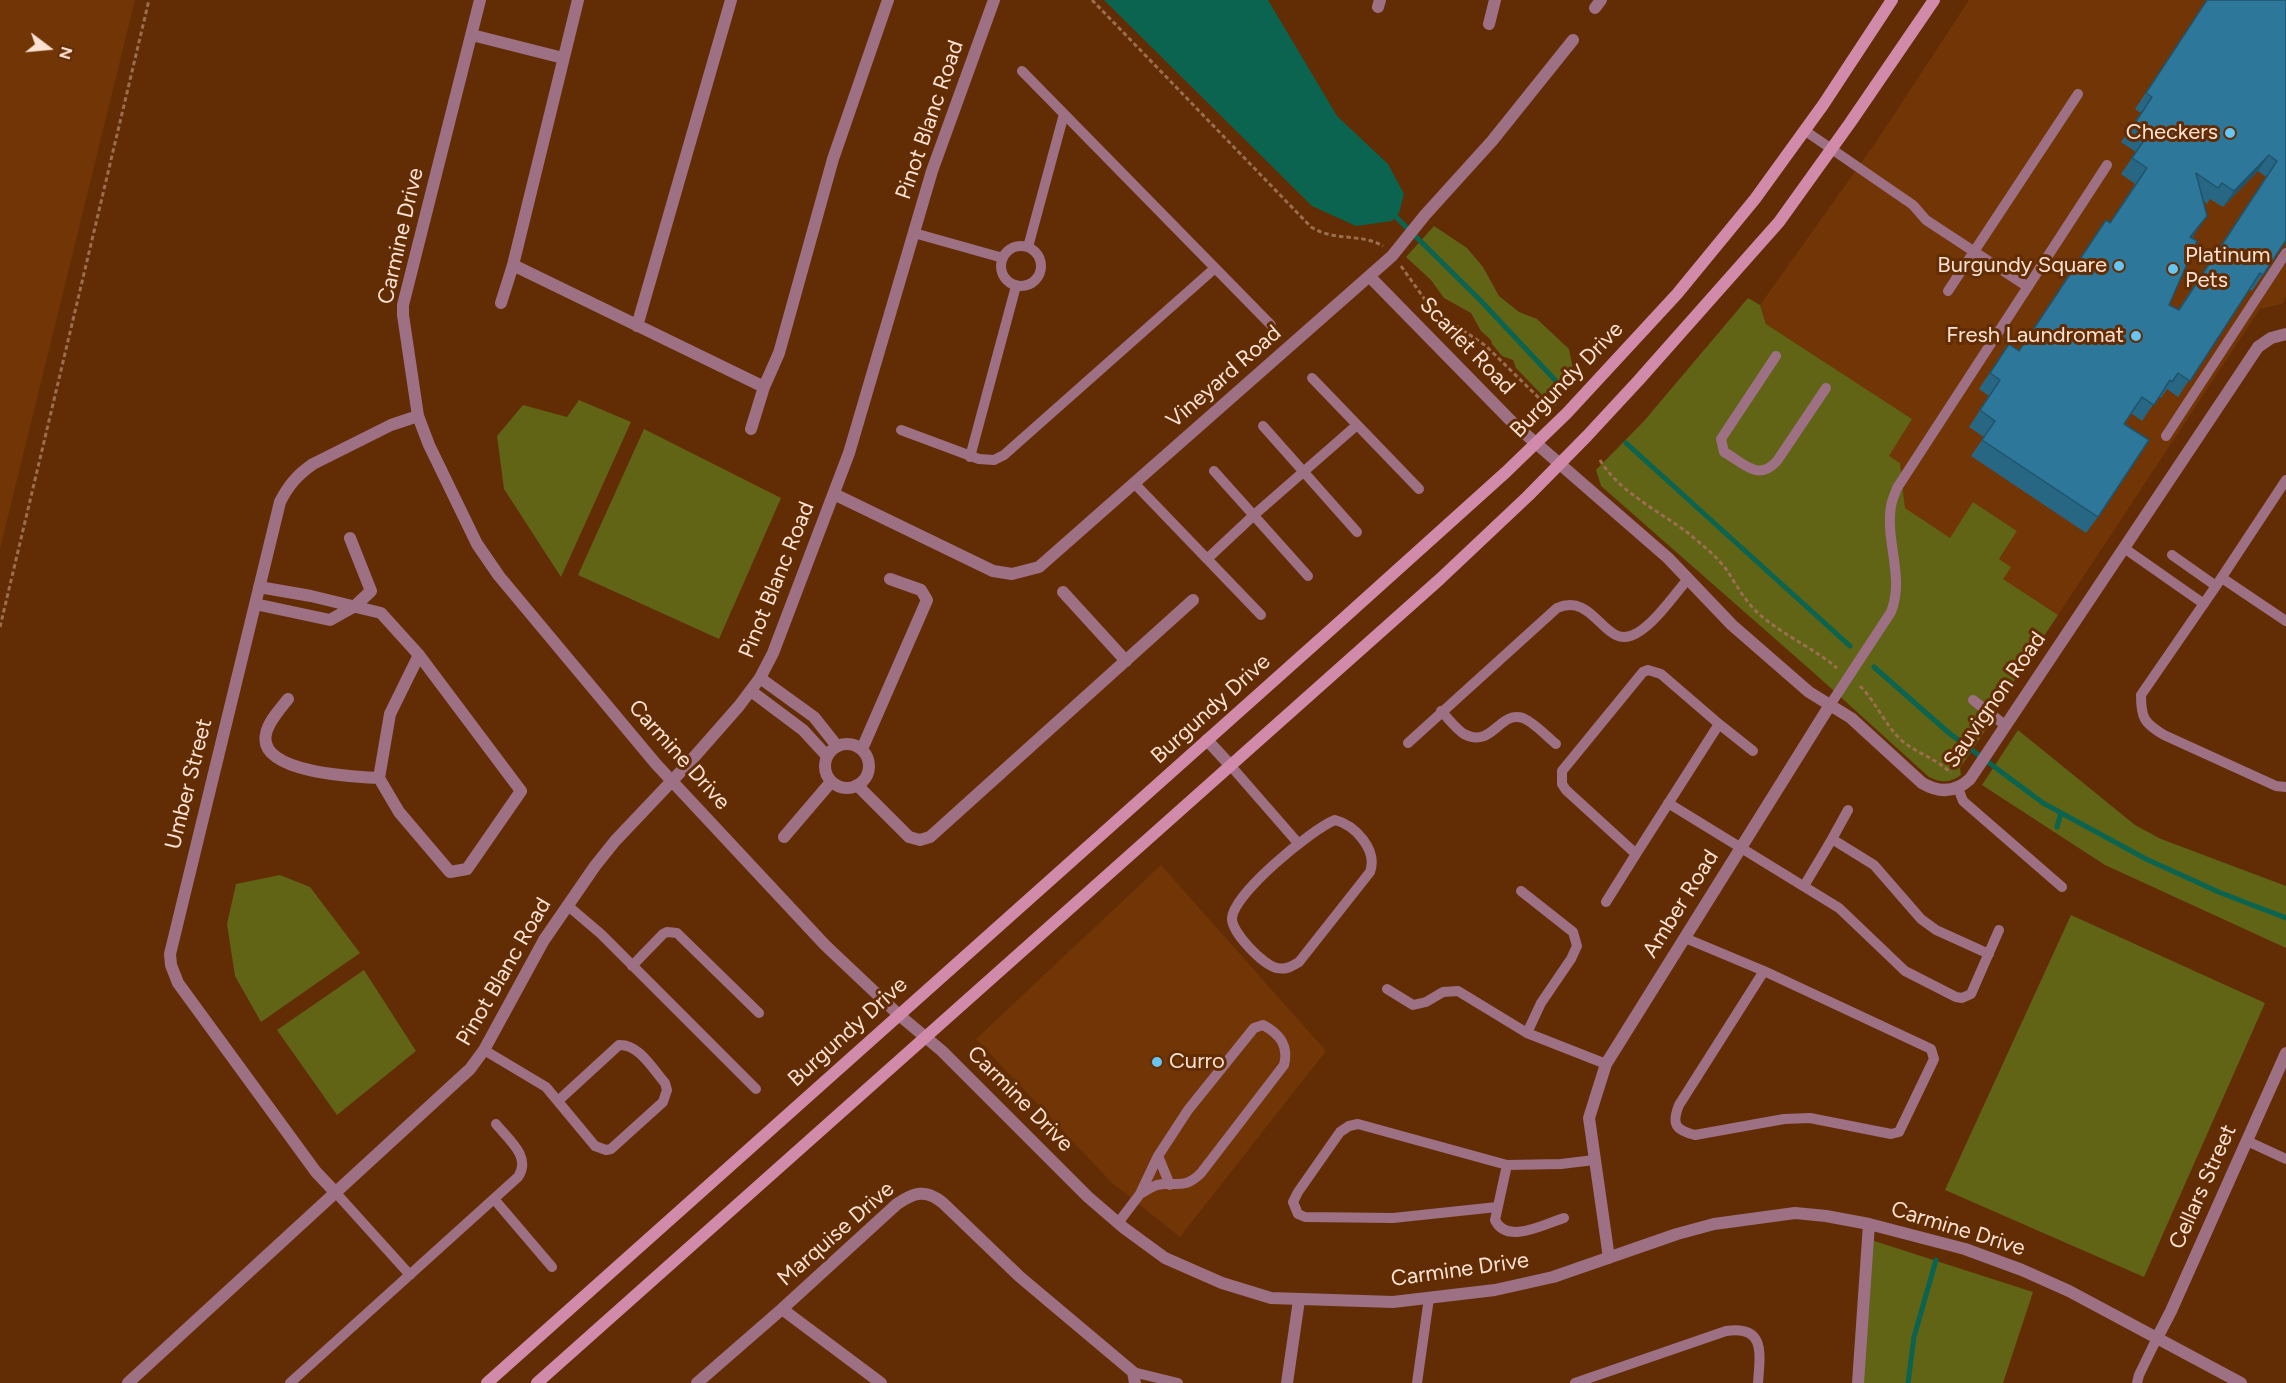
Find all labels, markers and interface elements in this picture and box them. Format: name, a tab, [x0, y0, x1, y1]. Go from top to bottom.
north arrow	[18, 18, 78, 78]
street label: Pinot Blanc Road	[890, 37, 970, 203]
text: N	[55, 45, 77, 62]
place label: Checkers	[2126, 120, 2218, 146]
marker: Checkers	[2223, 126, 2237, 140]
street label: Carmine Drive	[373, 165, 429, 307]
place label: Platinum Pets	[2185, 243, 2270, 294]
place label: Burgundy Square	[1937, 253, 2107, 279]
marker: Burgundy Square	[2112, 259, 2126, 273]
marker: Platinum Pets	[2166, 262, 2180, 276]
street label: Scarlet Road	[1414, 292, 1520, 400]
street label: Burgundy Drive	[1505, 316, 1629, 444]
street label: Vineyard Road	[1161, 320, 1287, 434]
place label: Fresh Laundromat	[1946, 323, 2124, 349]
marker: Fresh Laundromat	[2129, 329, 2143, 343]
street label: Pinot Blanc Road	[734, 498, 820, 662]
street label: Sauvignon Road	[1938, 627, 2052, 773]
street label: Burgundy Drive	[1146, 649, 1276, 769]
street label: Carmine Drive	[623, 695, 735, 815]
street label: Umber Street	[160, 716, 218, 852]
street label: Amber Road	[1637, 845, 1725, 963]
street label: Pinot Blanc Road	[451, 893, 557, 1051]
street label: Burgundy Drive	[783, 972, 913, 1092]
street label: Carmine Drive	[962, 1041, 1078, 1157]
place label: Curro	[1169, 1049, 1225, 1075]
marker: Curro	[1150, 1055, 1164, 1069]
street label: Cellars Street	[2164, 1121, 2242, 1253]
street label: Marquise Drive	[772, 1176, 900, 1292]
street label: Carmine Drive	[1888, 1196, 2028, 1262]
street label: Carmine Drive	[1389, 1247, 1531, 1293]

